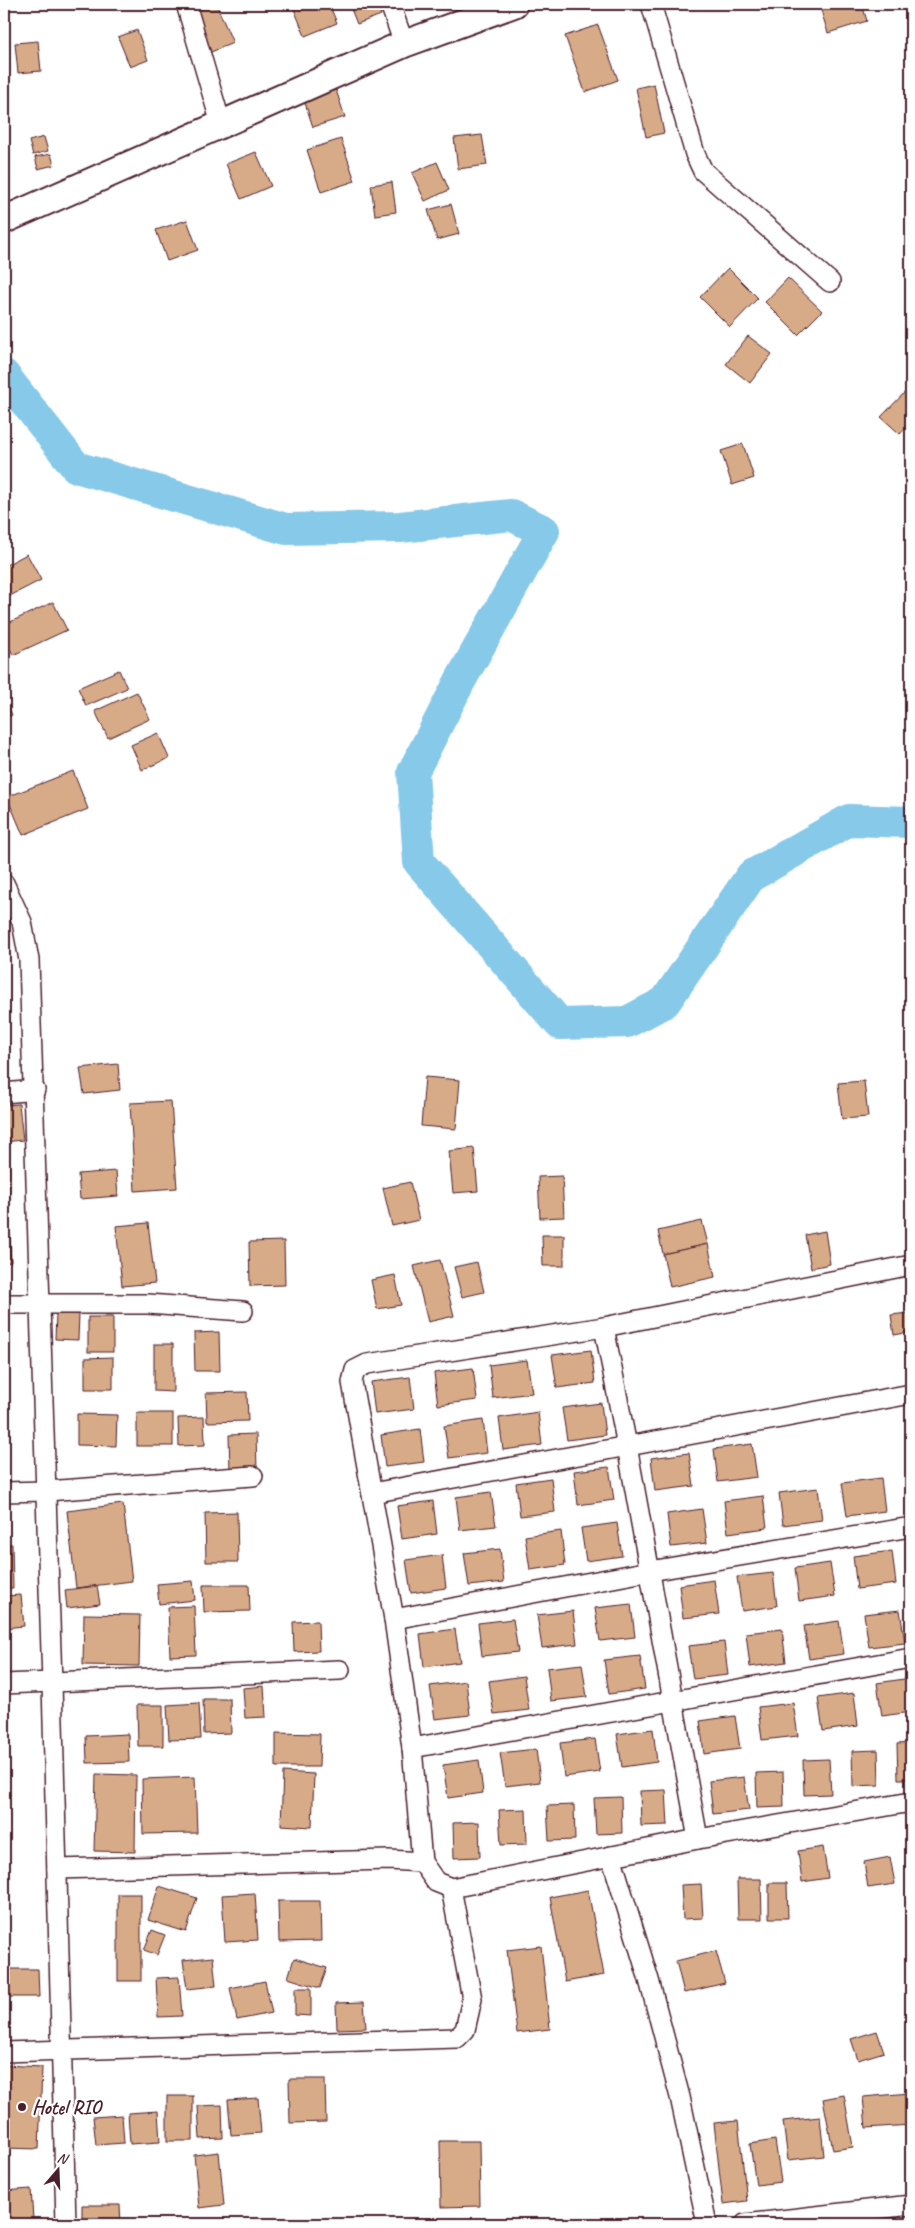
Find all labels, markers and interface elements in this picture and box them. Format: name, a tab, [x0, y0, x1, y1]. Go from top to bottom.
place label: Hotel RIO	[32, 2095, 104, 2120]
marker: Hotel RIO	[16, 2101, 28, 2113]
north arrow	[32, 2146, 82, 2196]
text: N	[55, 2149, 71, 2168]

